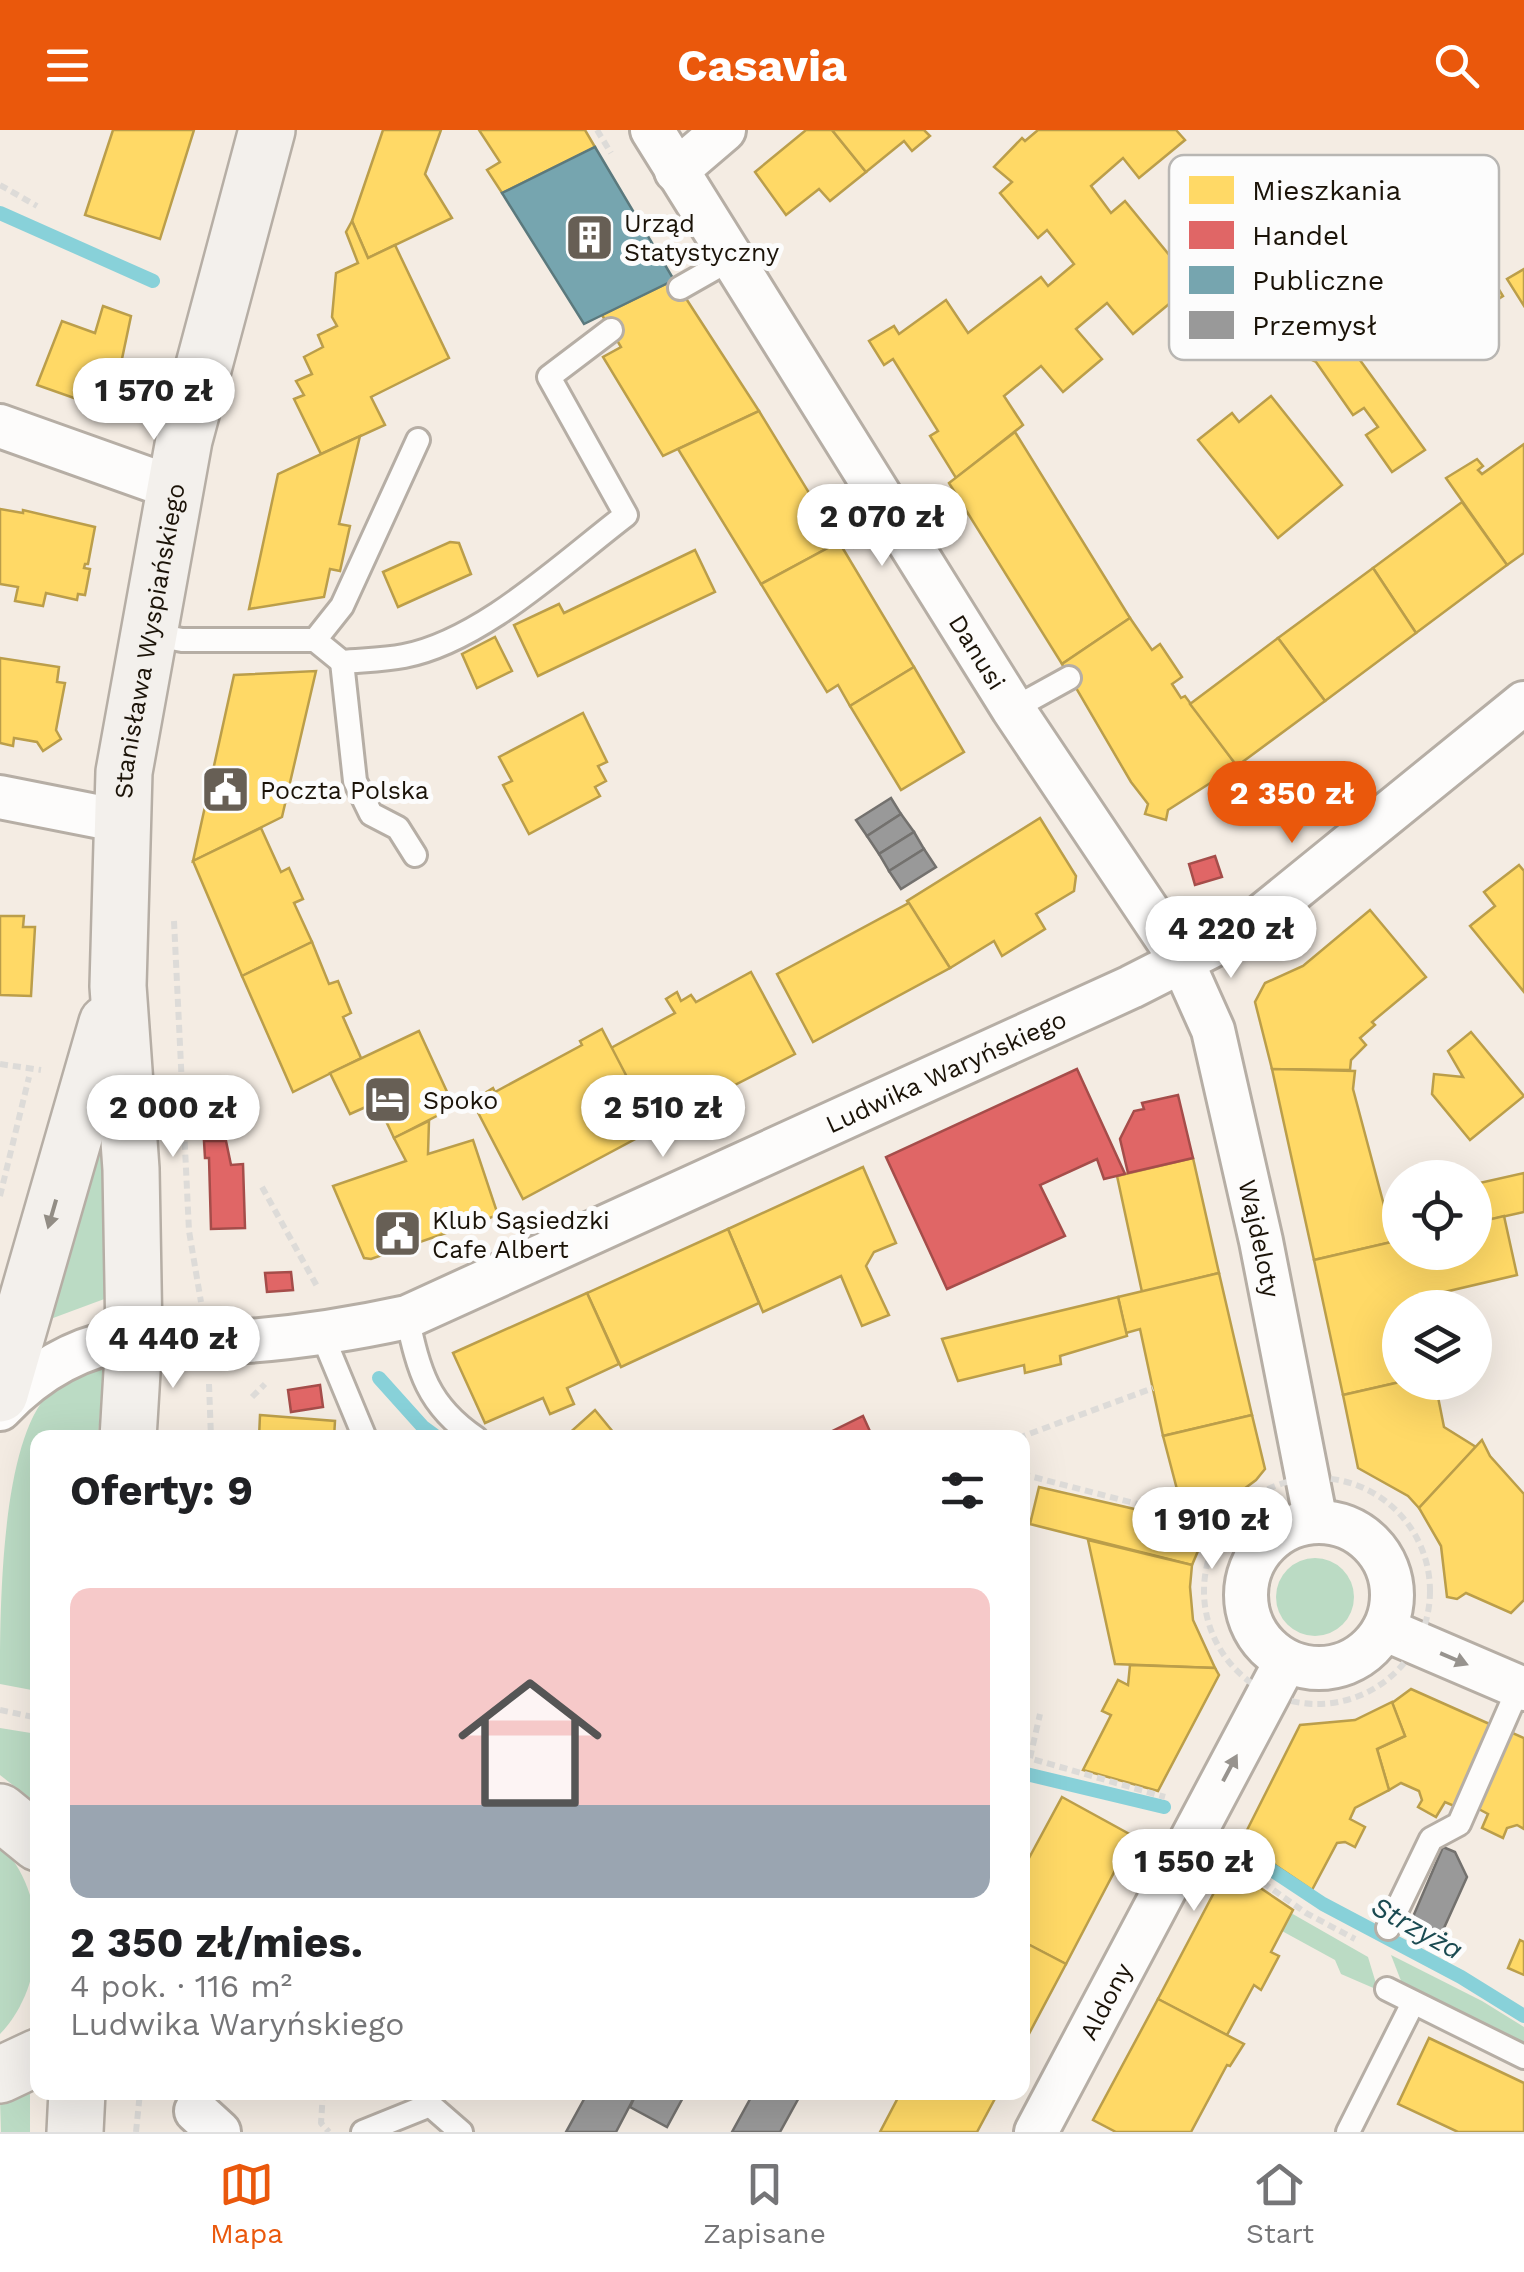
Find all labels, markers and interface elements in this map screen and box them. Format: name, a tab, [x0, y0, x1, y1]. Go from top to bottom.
icon: menu	[40, 38, 95, 93]
icon: search	[1429, 38, 1484, 93]
text: Casavia	[677, 39, 847, 92]
legend	[1169, 155, 1499, 360]
text: Mieszkania	[1252, 174, 1401, 207]
place label: Urząd Statystyczny	[624, 209, 779, 267]
building icon: Urząd Statystyczny	[563, 211, 615, 263]
text: Handel	[1252, 219, 1348, 252]
text: Publiczne	[1252, 264, 1384, 297]
text: Przemysł	[1252, 309, 1377, 342]
pin: 1 570 zł	[51, 358, 257, 443]
text: 1 570 zł	[95, 371, 213, 409]
street label: Stanisława Wyspiańskiego	[109, 481, 190, 799]
pin: 2 070 zł	[779, 484, 985, 569]
text: 2 070 zł	[819, 497, 945, 535]
street label: Danusi	[943, 609, 1012, 695]
pin: 2 350 zł	[1189, 761, 1395, 846]
public building icon: Poczta Polska	[199, 764, 251, 816]
text: 2 350 zł	[1230, 774, 1354, 812]
place label: Poczta Polska	[260, 776, 429, 805]
pin: 4 220 zł	[1128, 896, 1334, 981]
text: 4 220 zł	[1167, 909, 1295, 947]
street label: Ludwika Waryńskiego	[821, 1004, 1071, 1139]
hotel icon: Spoko	[362, 1074, 414, 1126]
pin: 2 000 zł	[70, 1075, 276, 1160]
pin: 2 510 zł	[560, 1075, 766, 1160]
place label: Spoko	[423, 1086, 498, 1115]
text: 2 000 zł	[109, 1088, 237, 1126]
text: 2 510 zł	[603, 1088, 723, 1126]
map controls	[1382, 1160, 1492, 1400]
button: locate	[1382, 1160, 1492, 1270]
street label: Wajdeloty	[1233, 1177, 1286, 1300]
one-way arrow	[44, 1199, 59, 1230]
place label: Klub Sąsiedzki Cafe Albert	[432, 1206, 610, 1264]
public building icon: Klub Sąsiedzki Cafe Albert	[371, 1208, 423, 1260]
button: layers	[1382, 1290, 1492, 1400]
pin: 4 440 zł	[70, 1306, 276, 1391]
text: 4 440 zł	[108, 1319, 238, 1357]
icon: filters	[935, 1463, 990, 1518]
text: Oferty: 9	[70, 1466, 253, 1515]
pin: 1 910 zł	[1109, 1487, 1315, 1572]
text: 1 910 zł	[1154, 1500, 1270, 1538]
one-way arrow	[1439, 1652, 1469, 1668]
icon: home	[440, 1653, 620, 1833]
one-way arrow	[1221, 1753, 1238, 1782]
pin: 1 550 zł	[1091, 1829, 1297, 1914]
text: 1 550 zł	[1134, 1842, 1254, 1880]
water label: Strzyża	[1366, 1889, 1468, 1967]
text: 2 350 zł/mies.	[70, 1918, 363, 1967]
street label: Aldony	[1073, 1958, 1138, 2045]
text: 4 pok. · 116 m²	[70, 1967, 292, 2005]
text: Ludwika Waryńskiego	[70, 2005, 404, 2043]
tab: Mapa	[210, 2157, 283, 2250]
tab: Zapisane	[703, 2157, 826, 2250]
tab: Start	[1246, 2157, 1314, 2250]

